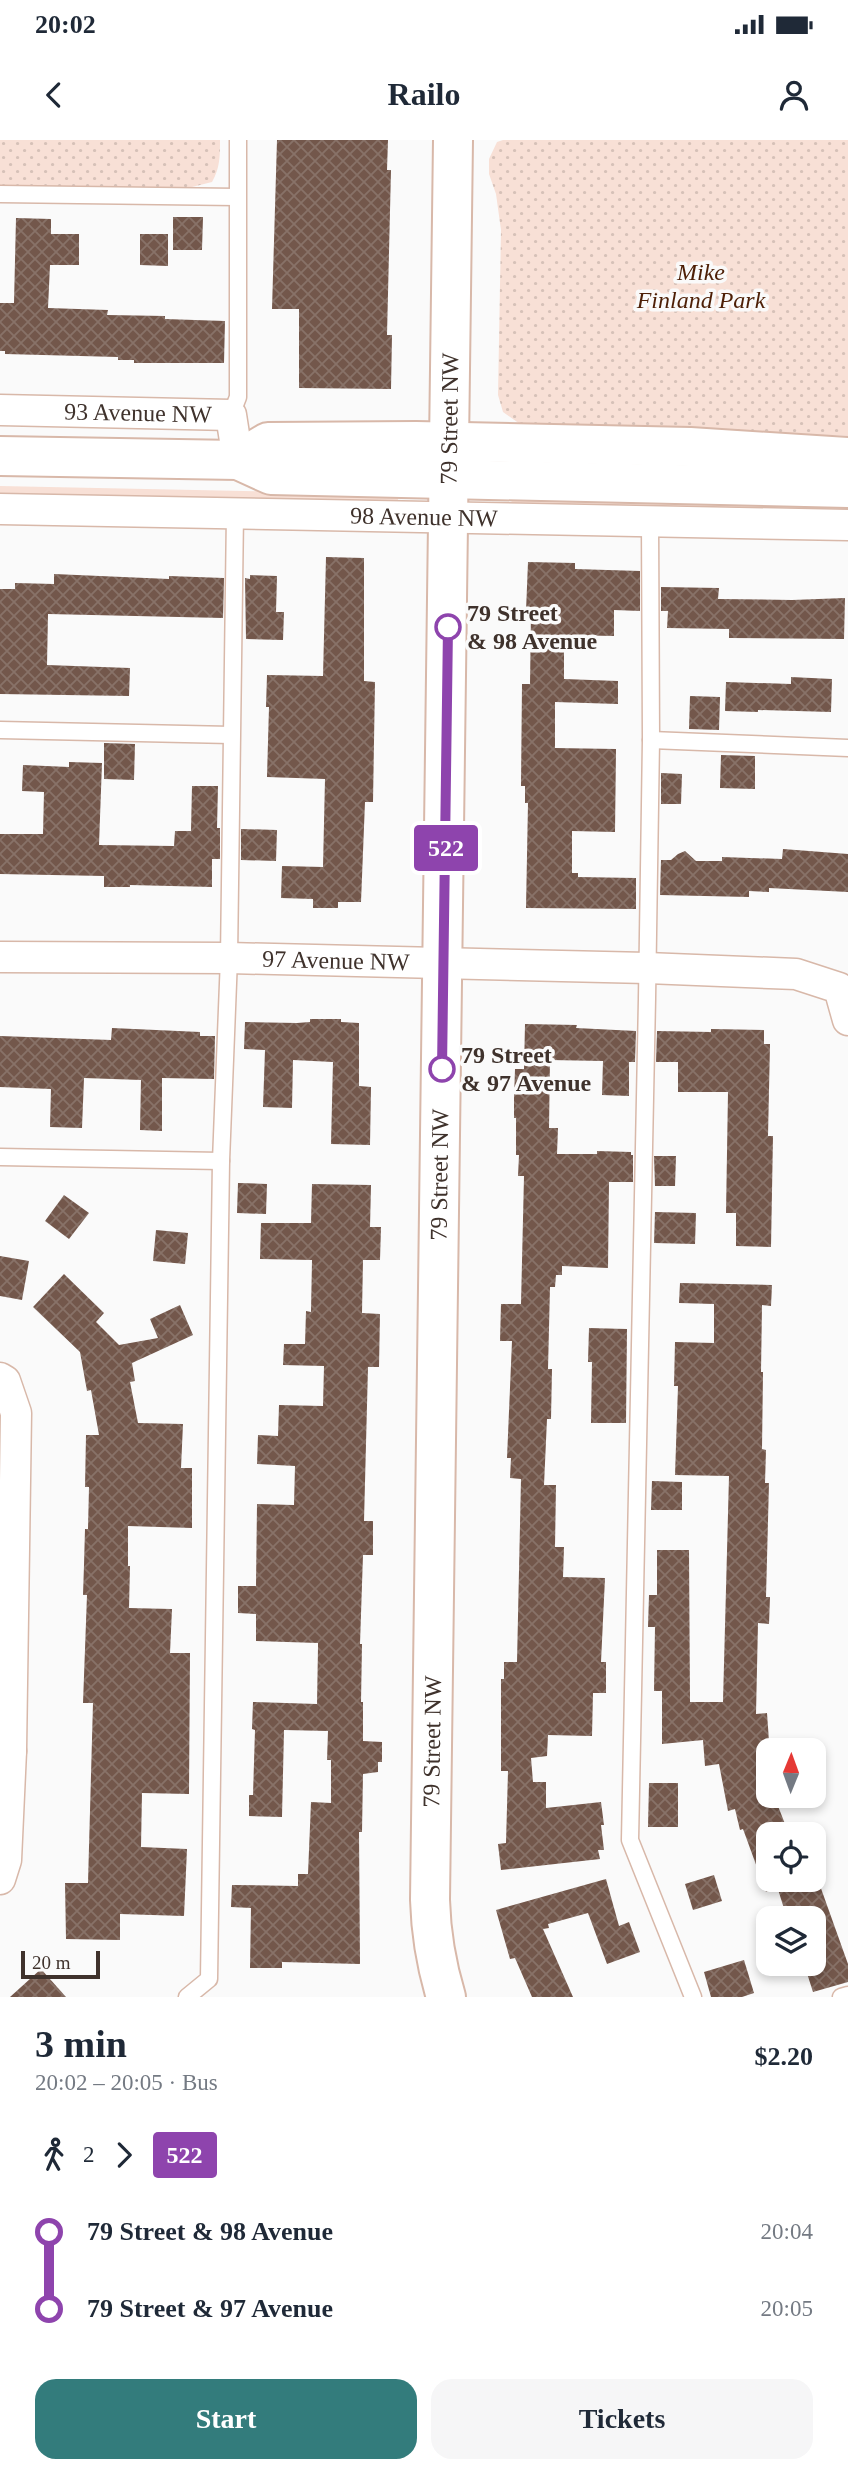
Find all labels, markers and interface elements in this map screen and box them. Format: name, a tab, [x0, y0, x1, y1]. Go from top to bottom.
text: 20:02	[35, 10, 96, 39]
icon: back	[35, 76, 73, 114]
text: Railo	[388, 76, 460, 112]
icon: person	[775, 76, 813, 114]
park label: Mike Finland Park	[636, 259, 766, 313]
street label: 79 Street NW	[435, 352, 463, 485]
street label: 93 Avenue NW	[64, 398, 212, 428]
street label: 98 Avenue NW	[350, 503, 498, 531]
place label: 79 Street & 98 Avenue	[467, 600, 598, 654]
marker: 79 Street & 98 Avenue	[435, 614, 461, 640]
line badge: 522	[406, 825, 486, 871]
text: 522	[428, 835, 464, 861]
street label: 97 Avenue NW	[262, 946, 410, 975]
place label: 79 Street & 97 Avenue	[461, 1042, 592, 1096]
marker: 79 Street & 97 Avenue	[429, 1056, 455, 1082]
street label: 79 Street NW	[426, 1108, 453, 1241]
street label: 79 Street NW	[418, 1675, 446, 1808]
north arrow	[756, 1738, 826, 1808]
map controls	[756, 1738, 826, 1976]
button: locate	[756, 1822, 826, 1892]
button: layers	[756, 1906, 826, 1976]
scale bar	[21, 1948, 100, 1980]
text: 20 m	[32, 1952, 71, 1973]
text: 3 min	[35, 2023, 127, 2065]
text: $2.20	[755, 2042, 813, 2071]
text: 20:02 – 20:05 · Bus	[35, 2070, 218, 2095]
icon: walk	[35, 2136, 73, 2174]
icon: forward	[105, 2136, 143, 2174]
text: 2	[83, 2142, 95, 2167]
text: 522	[167, 2142, 203, 2168]
text: 79 Street & 98 Avenue	[87, 2217, 333, 2246]
text: 20:04	[761, 2219, 813, 2244]
text: 79 Street & 97 Avenue	[87, 2294, 333, 2323]
text: 20:05	[761, 2296, 813, 2321]
button: Start	[35, 2379, 417, 2459]
button: Tickets	[431, 2379, 813, 2459]

